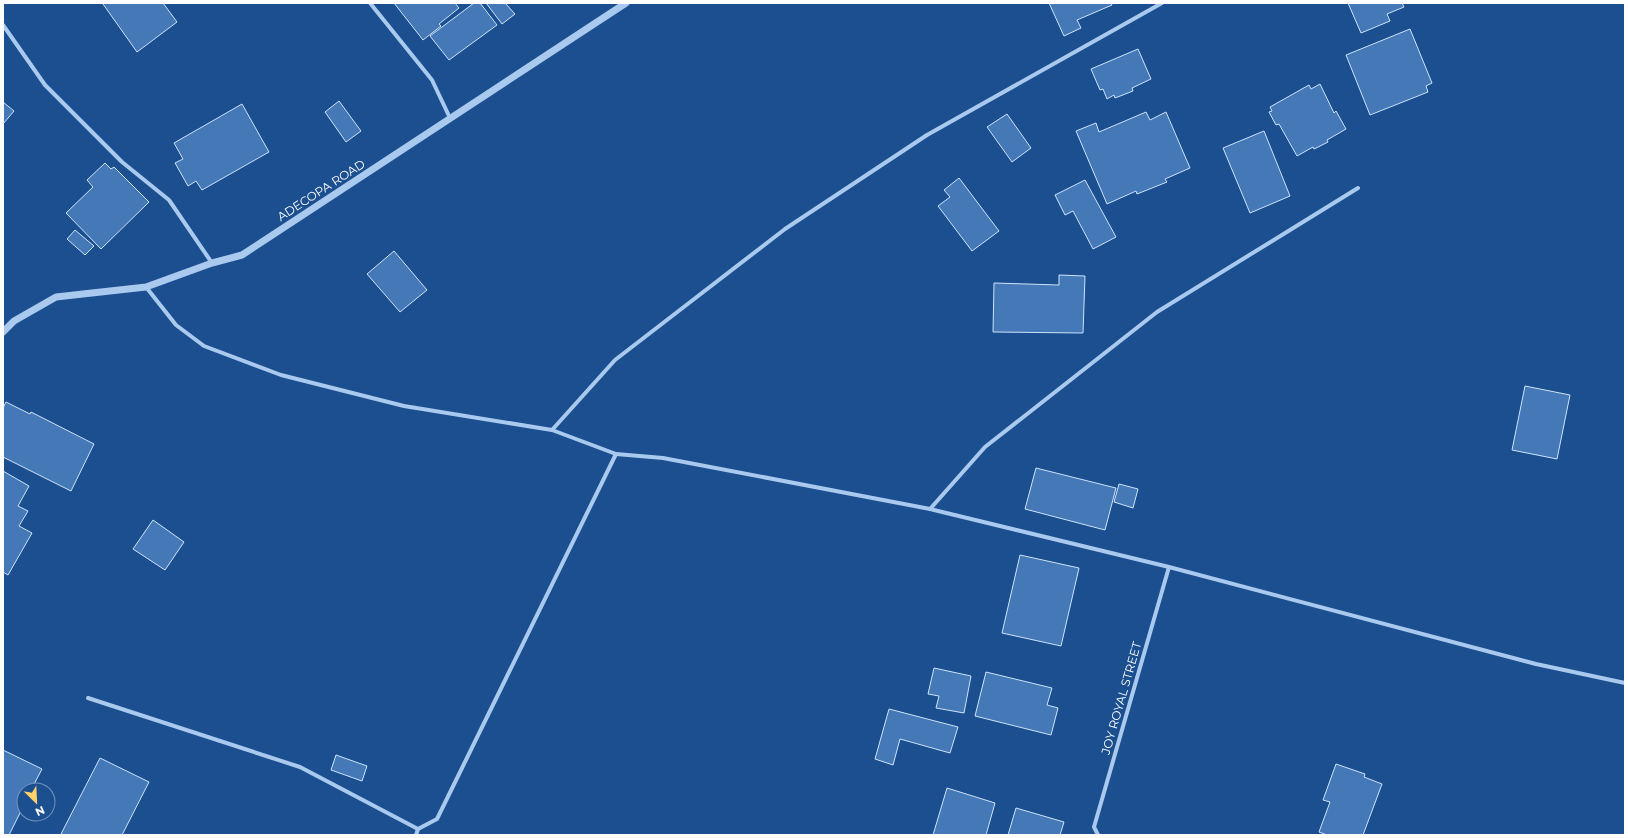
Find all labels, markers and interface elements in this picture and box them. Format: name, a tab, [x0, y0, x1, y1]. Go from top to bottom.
street label: ADECOPA ROAD	[274, 156, 368, 224]
street label: JOY ROYAL STREET	[1097, 640, 1144, 757]
north arrow	[16, 782, 56, 822]
text: N	[33, 803, 47, 819]

